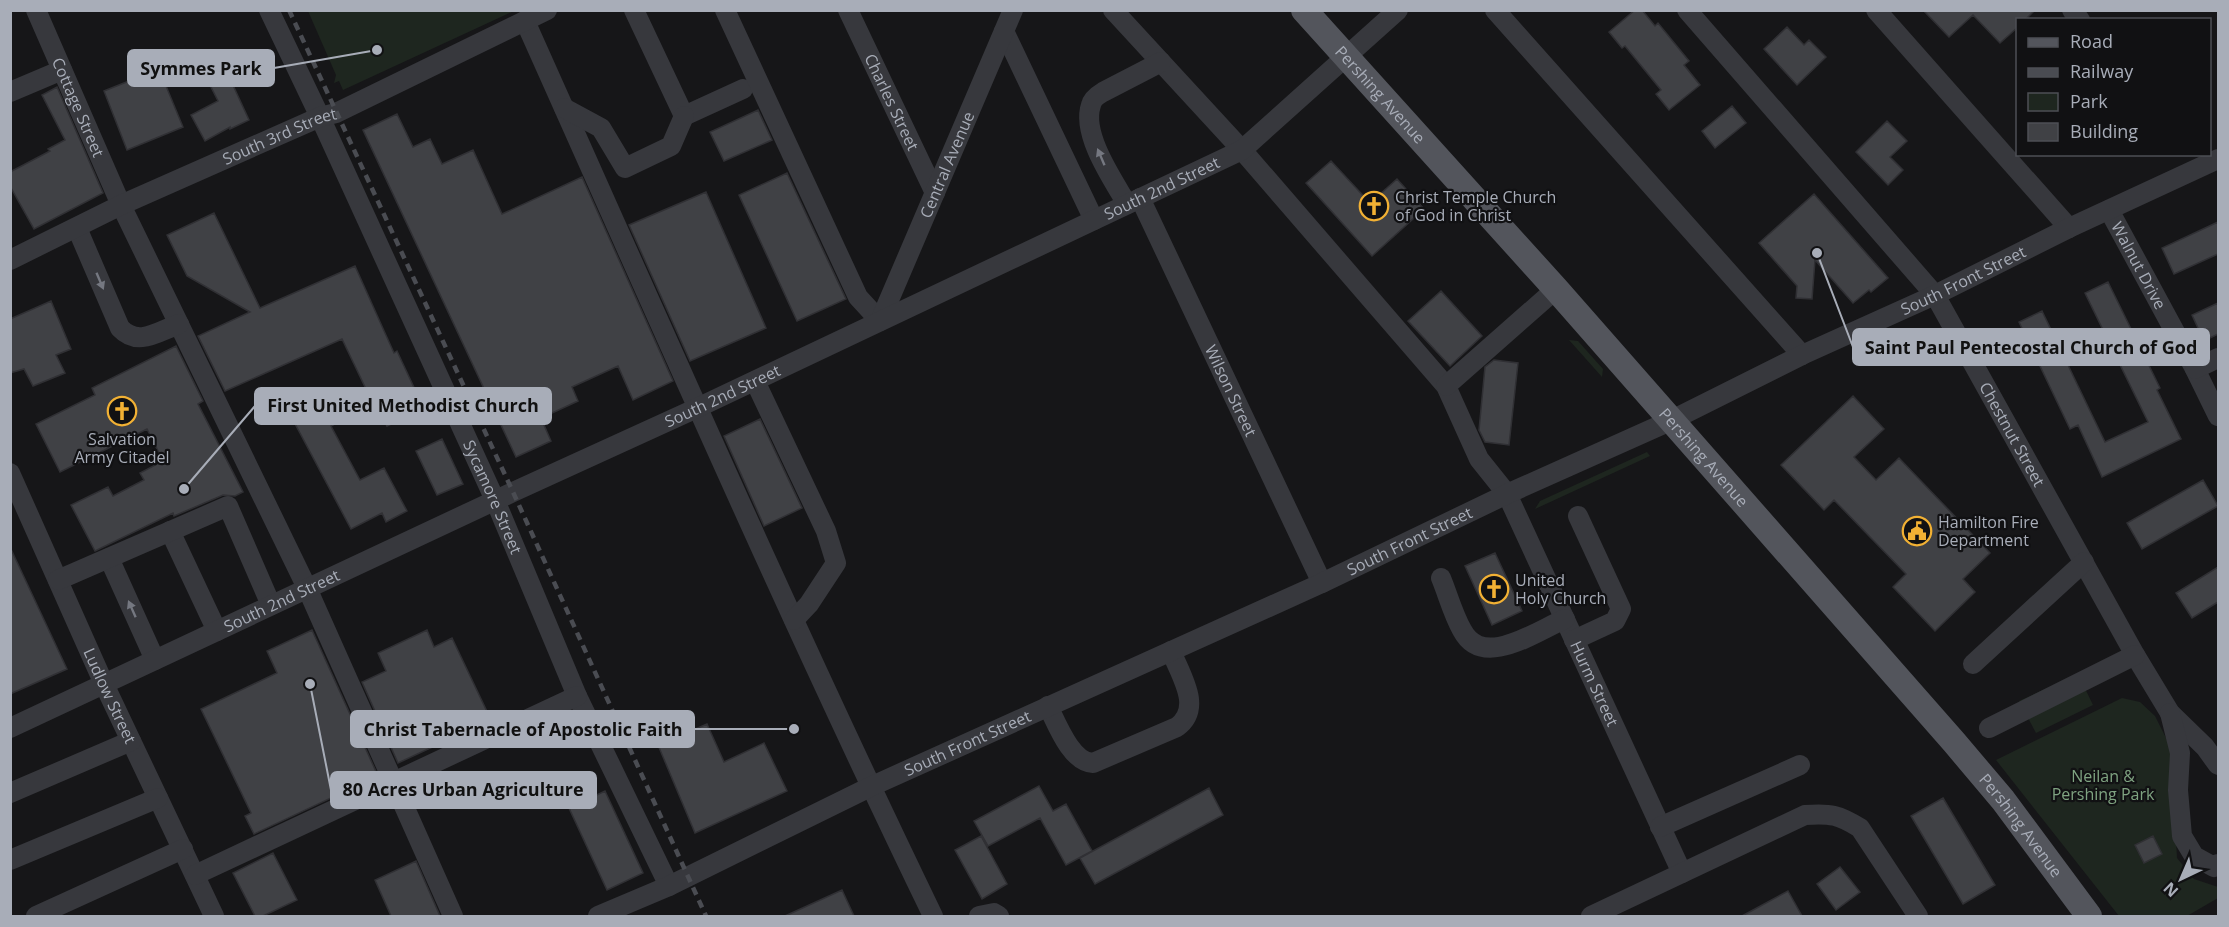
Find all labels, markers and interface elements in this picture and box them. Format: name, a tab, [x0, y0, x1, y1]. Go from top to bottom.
legend	[2016, 18, 2211, 156]
text: Road	[2070, 29, 2113, 53]
street label: Pershing Avenue	[1330, 41, 1430, 148]
callout: Symmes Park	[128, 50, 274, 86]
street label: Charles Street	[859, 50, 924, 154]
street label: Cottage Street	[47, 54, 110, 161]
text: Symmes Park	[140, 56, 262, 80]
text: Railway	[2070, 59, 2134, 83]
text: Park	[2070, 89, 2108, 113]
street label: South 3rd Street	[219, 102, 339, 170]
street label: Central Avenue	[914, 108, 979, 221]
text: Building	[2070, 119, 2138, 143]
one-way arrow	[1096, 148, 1105, 166]
street label: South 2nd Street	[1100, 151, 1223, 225]
place label: Christ Temple Church of God in Christ	[1395, 186, 1556, 226]
church icon: Christ Temple Church of God in Christ	[1358, 190, 1390, 222]
street label: Walnut Drive	[2106, 218, 2172, 313]
street label: South Front Street	[1897, 240, 2030, 320]
one-way arrow	[95, 273, 105, 291]
callout: Saint Paul Pentecostal Church of God	[1853, 329, 2209, 365]
text: Saint Paul Pentecostal Church of God	[1865, 335, 2197, 359]
street label: Wilson Street	[1200, 341, 1262, 440]
street label: South 2nd Street	[661, 359, 784, 432]
street label: Chestnut Street	[1974, 378, 2050, 491]
callout: First United Methodist Church	[255, 388, 551, 424]
text: First United Methodist Church	[267, 393, 539, 417]
church icon: Salvation Army Citadel	[106, 395, 138, 427]
street label: Pershing Avenue	[1654, 403, 1753, 512]
place label: Salvation Army Citadel	[74, 428, 170, 468]
street label: Sycamore Street	[458, 437, 527, 558]
street label: South Front Street	[1343, 501, 1476, 581]
place label: Hamilton Fire Department	[1938, 511, 2039, 551]
public building icon: Hamilton Fire Department	[1901, 515, 1933, 547]
street label: South 2nd Street	[220, 564, 343, 637]
place label: United Holy Church	[1515, 569, 1606, 609]
church icon: United Holy Church	[1478, 573, 1510, 605]
one-way arrow	[128, 600, 137, 617]
street label: Hurm Street	[1565, 637, 1624, 730]
street label: Ludlow Street	[78, 644, 142, 747]
street label: South Front Street	[901, 705, 1034, 781]
callout: Christ Tabernacle of Apostolic Faith	[351, 711, 694, 747]
text: Christ Tabernacle of Apostolic Faith	[363, 717, 683, 741]
park label: Neilan & Pershing Park	[2052, 765, 2155, 805]
street label: Pershing Avenue	[1974, 769, 2068, 882]
callout: 80 Acres Urban Agriculture	[331, 772, 596, 808]
text: 80 Acres Urban Agriculture	[342, 777, 584, 801]
north arrow	[2151, 849, 2211, 909]
text: N	[2158, 877, 2183, 902]

